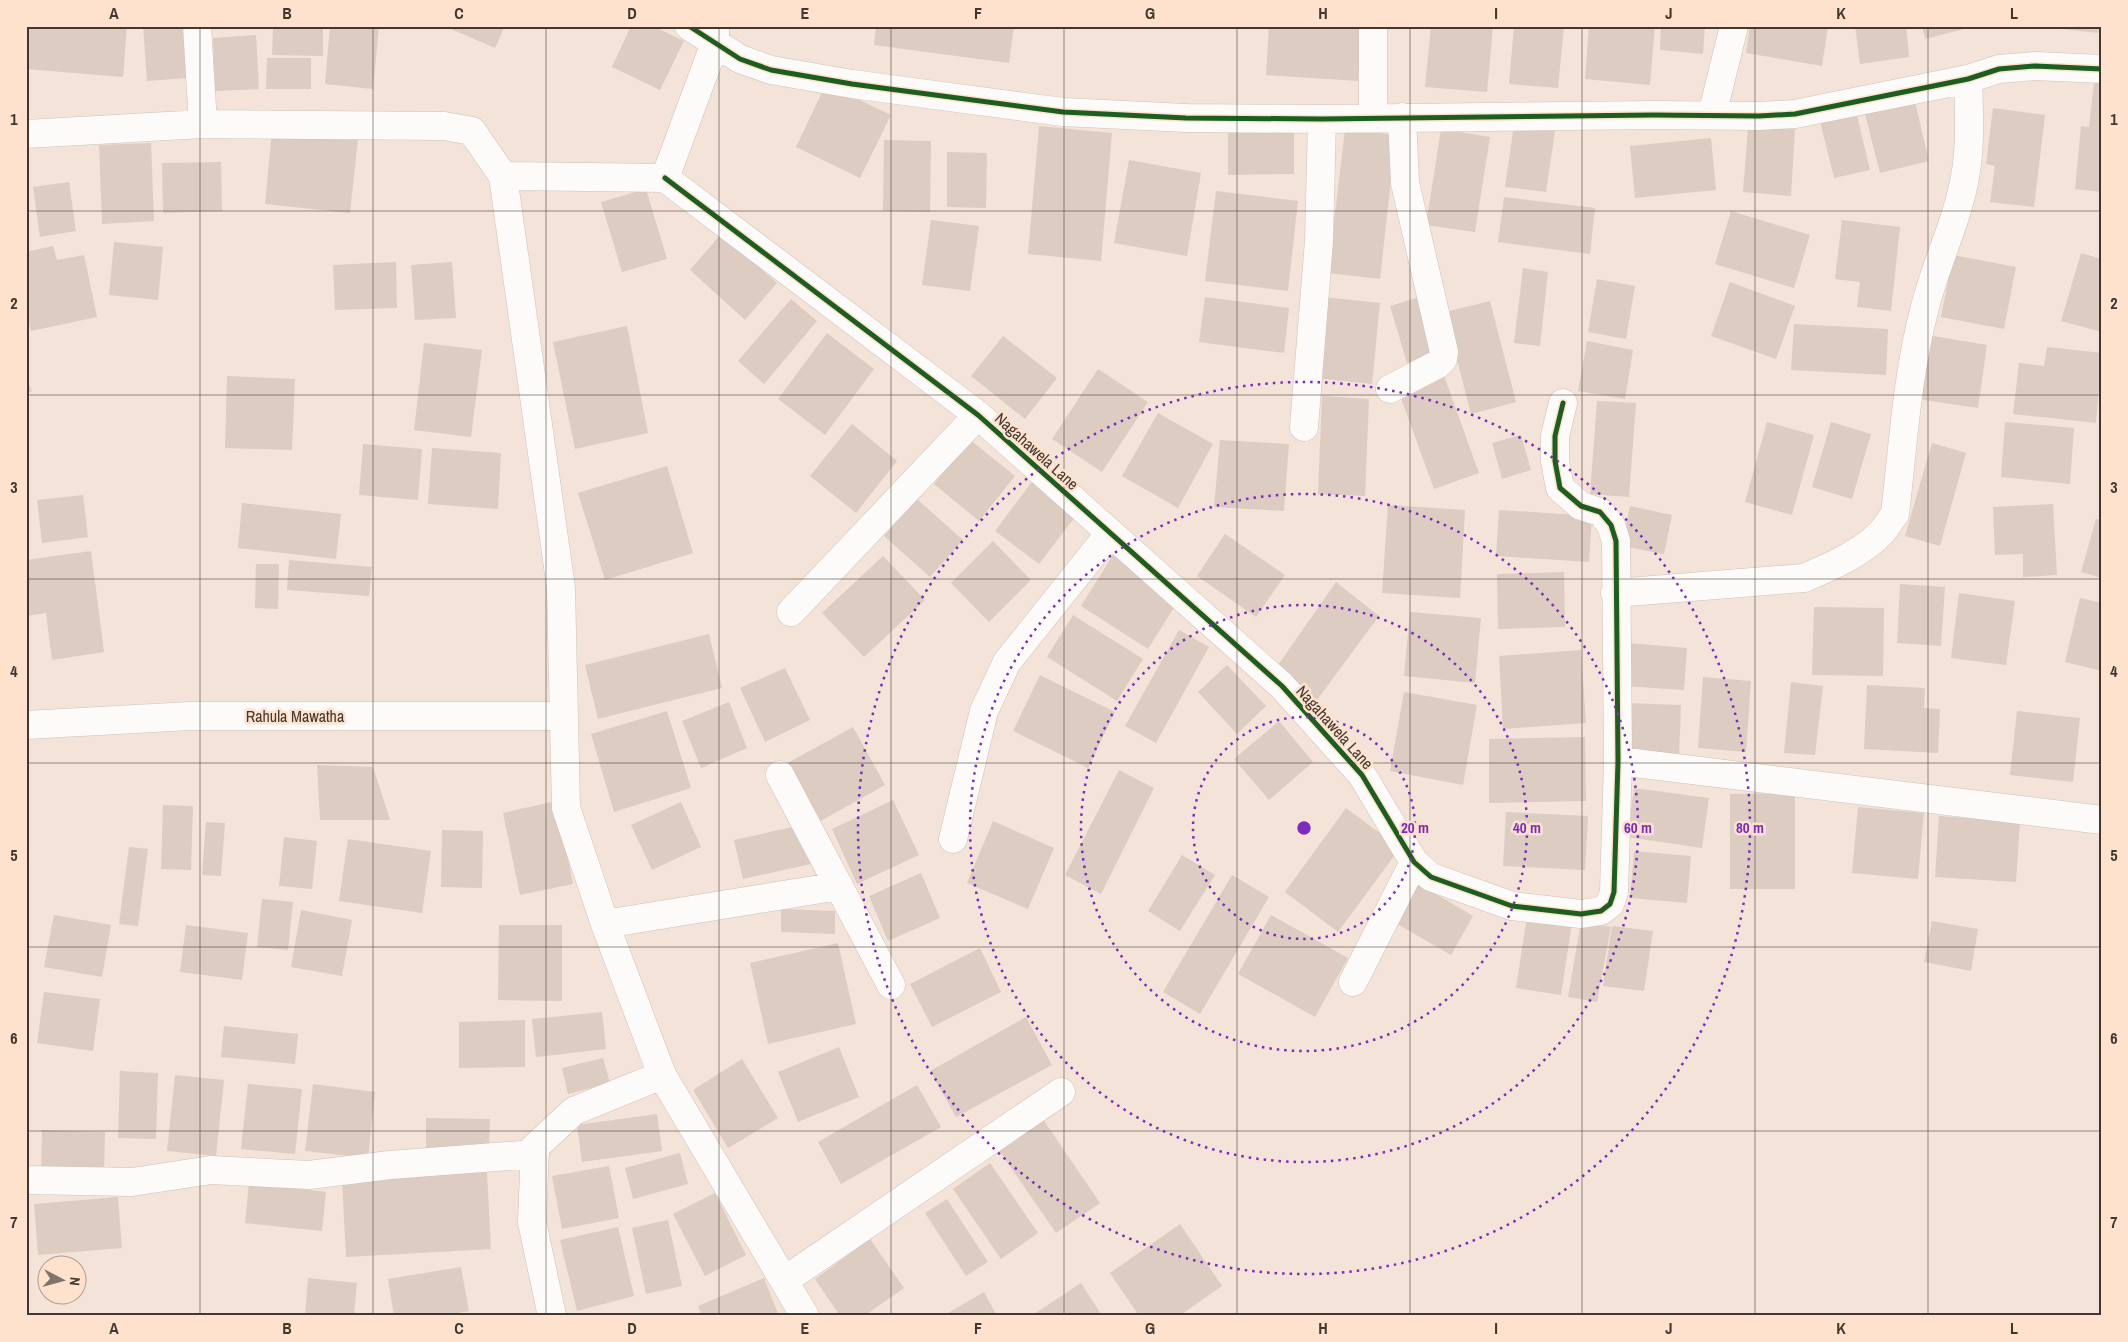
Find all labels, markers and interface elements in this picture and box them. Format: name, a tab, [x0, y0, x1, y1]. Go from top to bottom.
text: A	[109, 2, 119, 24]
text: B	[282, 2, 292, 24]
text: C	[454, 2, 464, 24]
text: D	[627, 2, 637, 24]
text: E	[801, 2, 810, 24]
text: F	[974, 2, 982, 24]
text: G	[1145, 2, 1155, 24]
text: H	[1318, 2, 1328, 24]
text: I	[1494, 2, 1498, 24]
text: J	[1665, 2, 1673, 24]
text: K	[1836, 2, 1846, 24]
text: L	[2010, 2, 2018, 24]
text: 1	[10, 108, 18, 130]
text: 1	[2110, 108, 2118, 130]
text: 2	[10, 292, 18, 314]
text: 2	[2110, 292, 2118, 314]
street label: Nagahawela Lane	[990, 407, 1084, 495]
text: 3	[10, 476, 18, 498]
text: 3	[2110, 476, 2118, 498]
text: 4	[10, 660, 18, 682]
text: 4	[2110, 660, 2118, 682]
street label: Nagahawela Lane	[1291, 680, 1379, 774]
street label: Rahula Mawatha	[246, 705, 345, 727]
text: 20 m	[1401, 817, 1429, 838]
text: 40 m	[1513, 817, 1541, 838]
text: 60 m	[1624, 817, 1652, 838]
text: 80 m	[1736, 817, 1764, 838]
centre of rings	[1295, 819, 1313, 837]
text: 5	[10, 844, 18, 866]
text: 5	[2110, 844, 2118, 866]
text: 6	[10, 1027, 18, 1049]
text: 6	[2110, 1027, 2118, 1049]
text: 7	[10, 1211, 18, 1233]
text: 7	[2110, 1211, 2118, 1233]
north arrow	[38, 1254, 88, 1304]
text: N	[66, 1276, 84, 1286]
text: A	[109, 1317, 119, 1339]
text: B	[282, 1317, 292, 1339]
text: C	[454, 1317, 464, 1339]
text: D	[627, 1317, 637, 1339]
text: E	[801, 1317, 810, 1339]
text: F	[974, 1317, 982, 1339]
text: G	[1145, 1317, 1155, 1339]
text: H	[1318, 1317, 1328, 1339]
text: I	[1494, 1317, 1498, 1339]
text: J	[1665, 1317, 1673, 1339]
text: K	[1836, 1317, 1846, 1339]
text: L	[2010, 1317, 2018, 1339]

